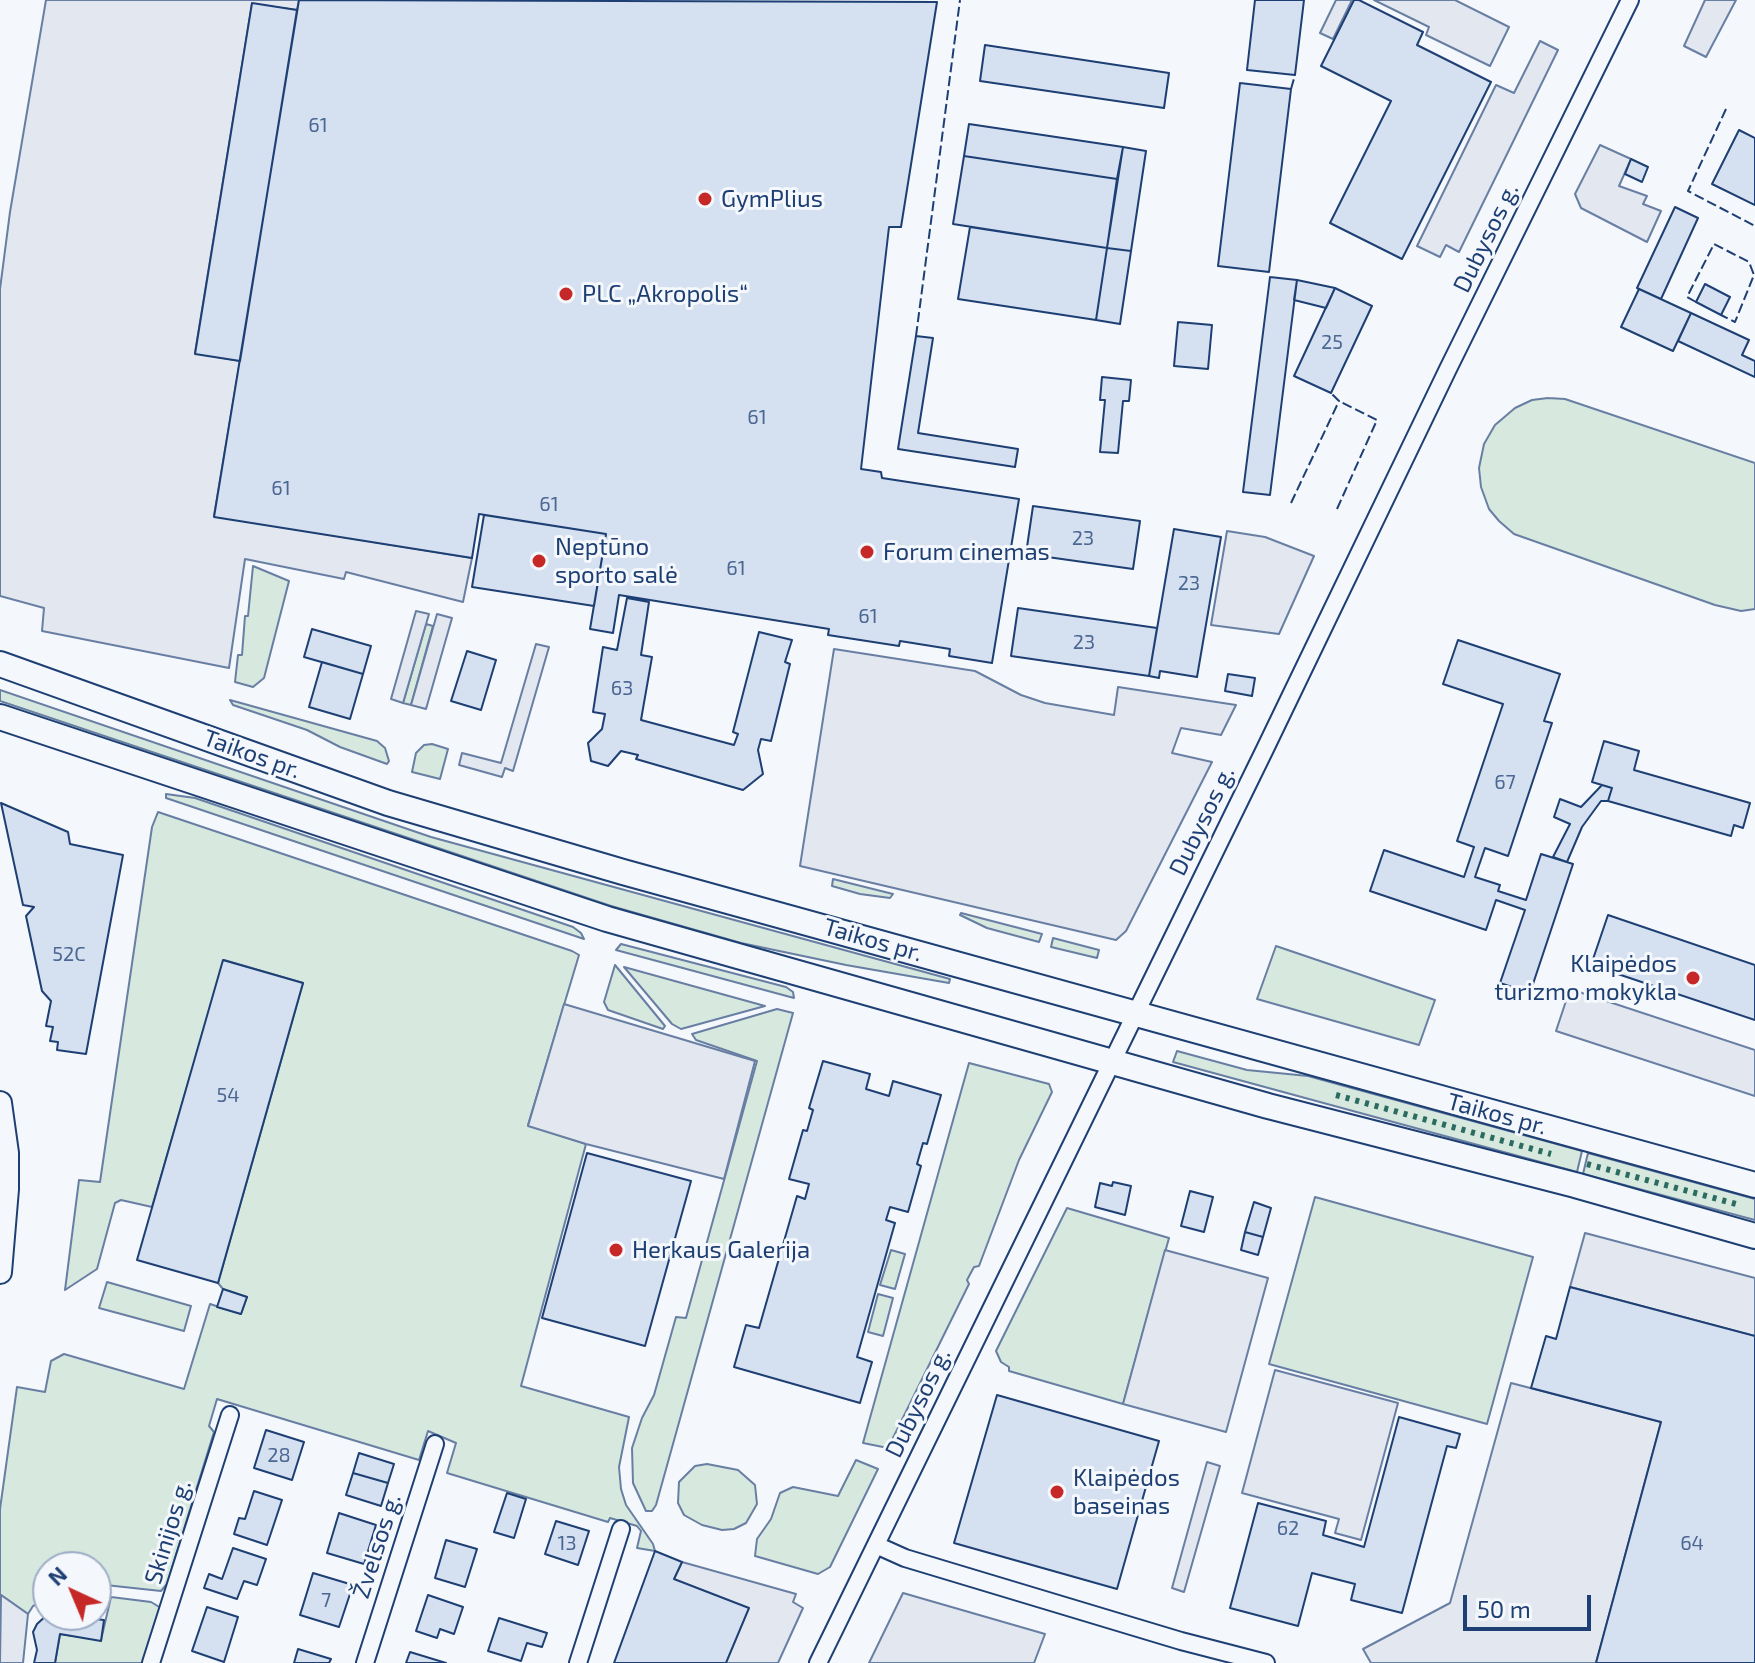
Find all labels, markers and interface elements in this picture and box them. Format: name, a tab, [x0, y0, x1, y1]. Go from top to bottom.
house number: 61	[308, 113, 328, 137]
street label: Dubysos g.	[1447, 179, 1525, 297]
place label: GymPlius	[721, 185, 823, 213]
marker: GymPlius	[696, 190, 714, 208]
place label: PLC „Akropolis“	[582, 280, 748, 308]
marker: PLC „Akropolis“	[557, 285, 575, 303]
house number: 25	[1321, 330, 1343, 354]
house number: 61	[747, 405, 767, 429]
house number: 61	[271, 476, 291, 500]
house number: 61	[539, 492, 559, 516]
house number: 23	[1072, 526, 1094, 550]
place label: Neptūno sporto salė	[555, 533, 678, 589]
place label: Forum cinemas	[883, 538, 1050, 566]
marker: Forum cinemas	[858, 543, 876, 561]
marker: Neptūno sporto salė	[530, 552, 548, 570]
house number: 61	[726, 556, 746, 580]
house number: 23	[1178, 571, 1200, 595]
house number: 61	[858, 604, 878, 628]
house number: 23	[1073, 630, 1095, 654]
house number: 63	[611, 676, 633, 700]
street label: Taikos pr.	[199, 723, 305, 785]
street label: Dubysos g.	[1163, 762, 1241, 880]
house number: 67	[1494, 770, 1516, 794]
street label: Taikos pr.	[820, 912, 926, 968]
house number: 52C	[52, 942, 86, 966]
place label: Klaipėdos turizmo mokykla	[1494, 950, 1677, 1006]
marker: Klaipėdos turizmo mokykla	[1684, 969, 1702, 987]
house number: 54	[216, 1083, 240, 1107]
street label: Taikos pr.	[1444, 1087, 1550, 1141]
place label: Herkaus Galerija	[632, 1236, 810, 1264]
marker: Herkaus Galerija	[607, 1241, 625, 1259]
street label: Dubysos g.	[879, 1344, 957, 1462]
house number: 28	[267, 1443, 291, 1467]
place label: Klaipėdos baseinas	[1073, 1464, 1180, 1520]
street label: Skinijos g.	[139, 1476, 197, 1588]
marker: Klaipėdos baseinas	[1048, 1483, 1066, 1501]
street label: Žvelsos g.	[347, 1490, 407, 1602]
house number: 62	[1277, 1516, 1299, 1540]
house number: 13	[557, 1531, 577, 1555]
house number: 64	[1680, 1531, 1704, 1555]
north arrow	[32, 1551, 112, 1631]
text: N	[42, 1560, 71, 1590]
scale bar	[1467, 1579, 1595, 1629]
house number: 7	[321, 1588, 331, 1612]
text: 50 m	[1477, 1594, 1531, 1623]

